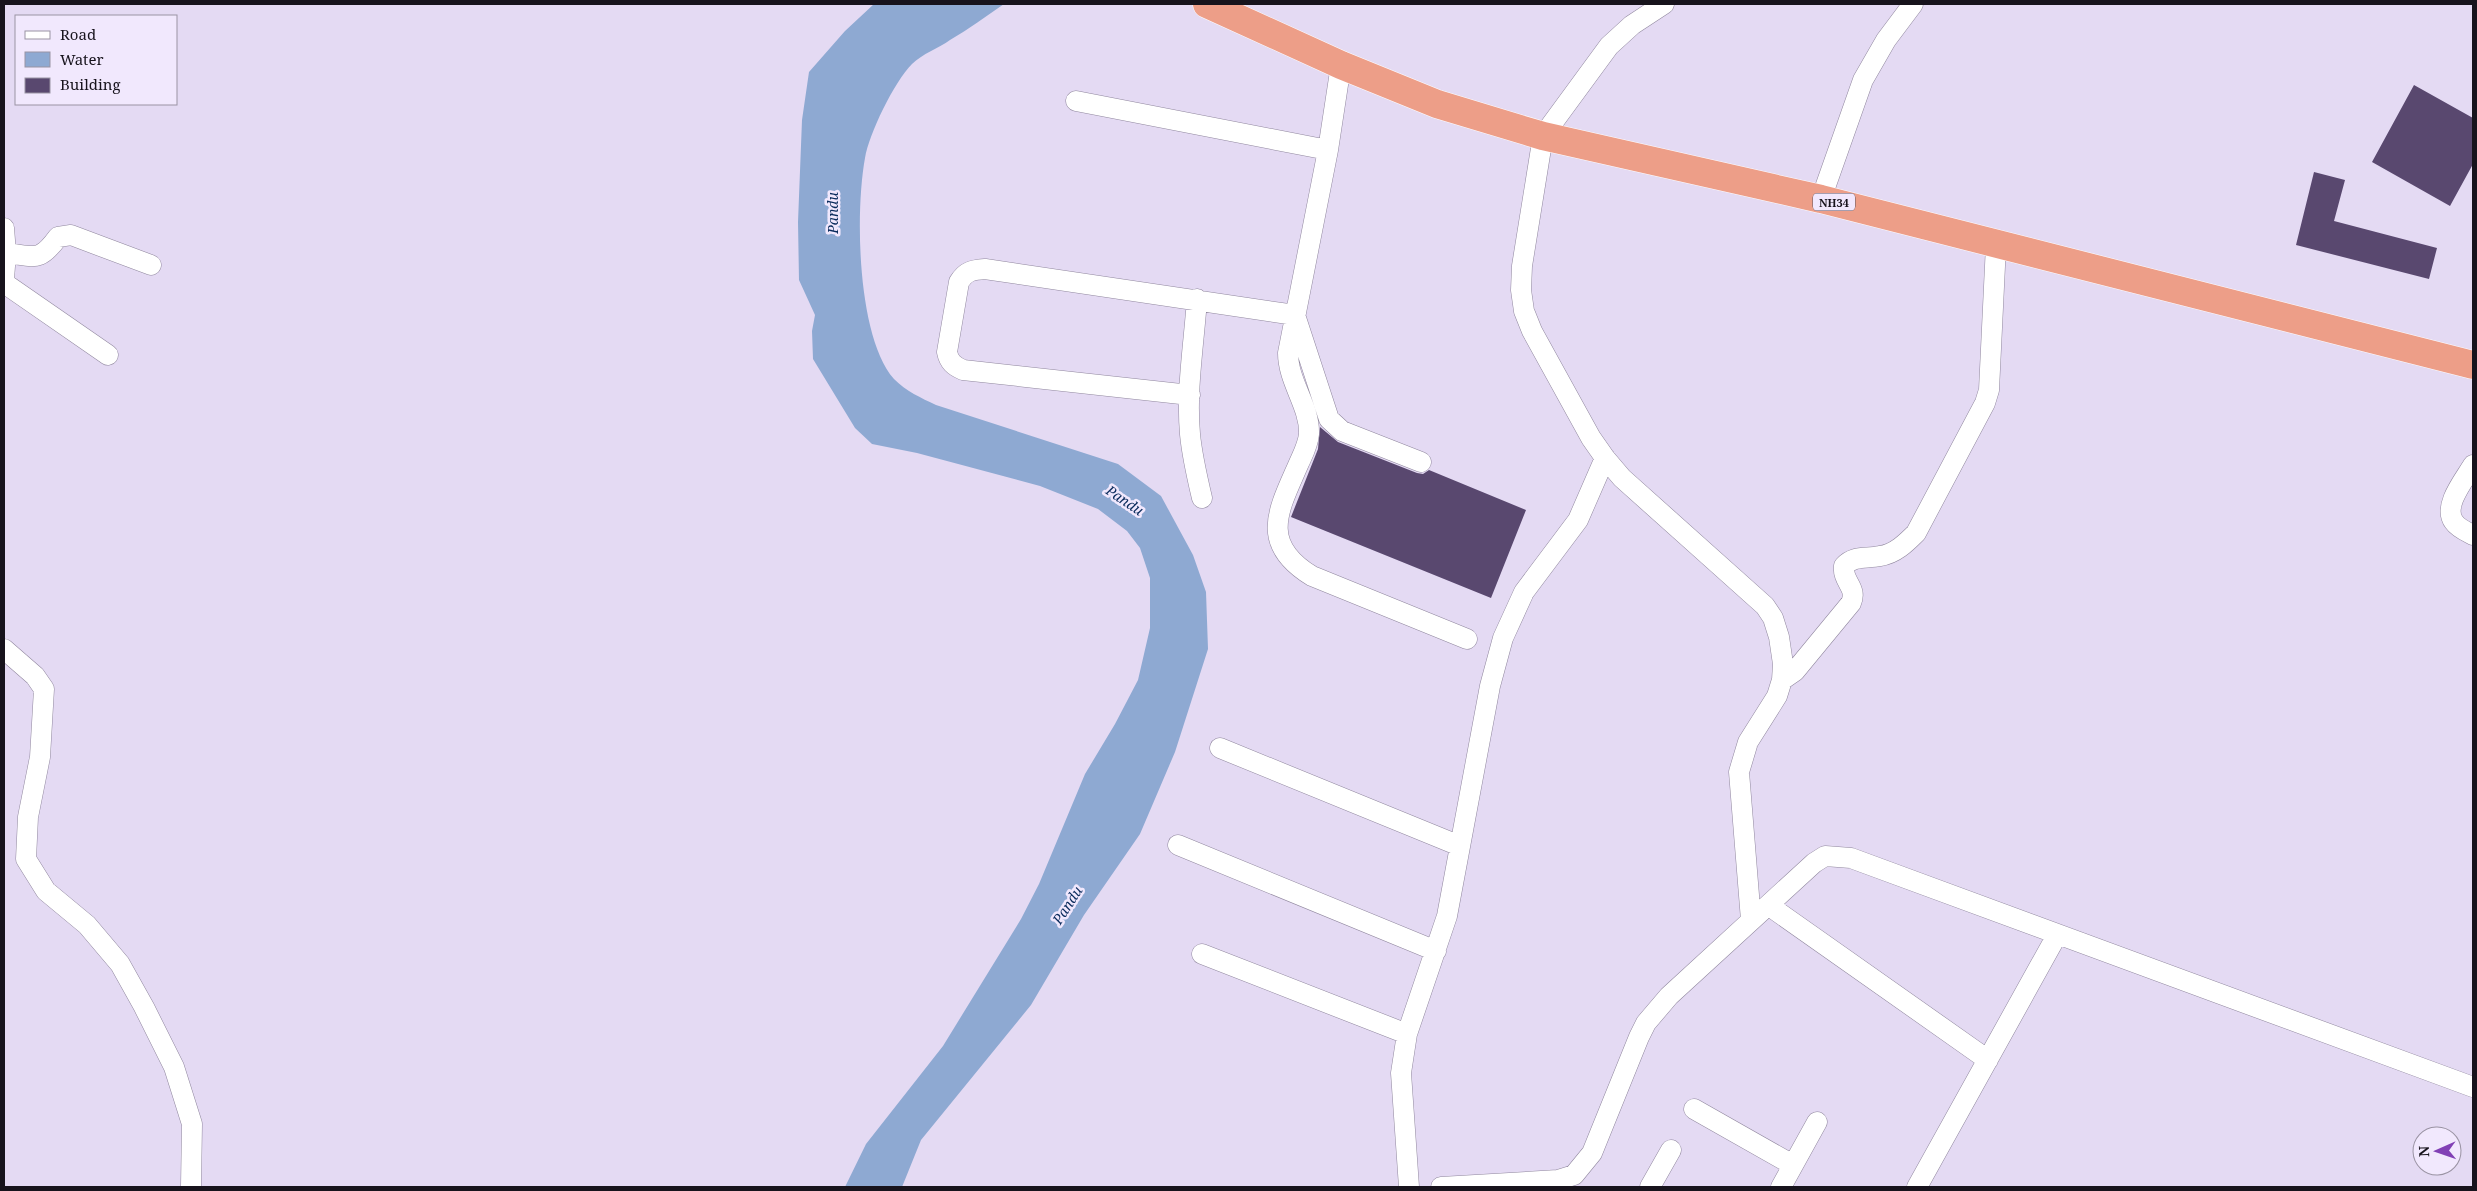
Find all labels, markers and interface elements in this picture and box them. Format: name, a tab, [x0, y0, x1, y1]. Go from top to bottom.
legend	[15, 15, 178, 105]
text: Road	[60, 24, 96, 44]
text: Water	[60, 49, 103, 69]
text: Building	[60, 74, 121, 94]
water label: Pandu	[823, 192, 842, 235]
road number: NH34	[1813, 193, 1855, 210]
water label: Pandu	[1102, 480, 1148, 520]
water label: Pandu	[1047, 882, 1087, 928]
north arrow	[2412, 1126, 2462, 1176]
text: N	[2414, 1146, 2433, 1157]

